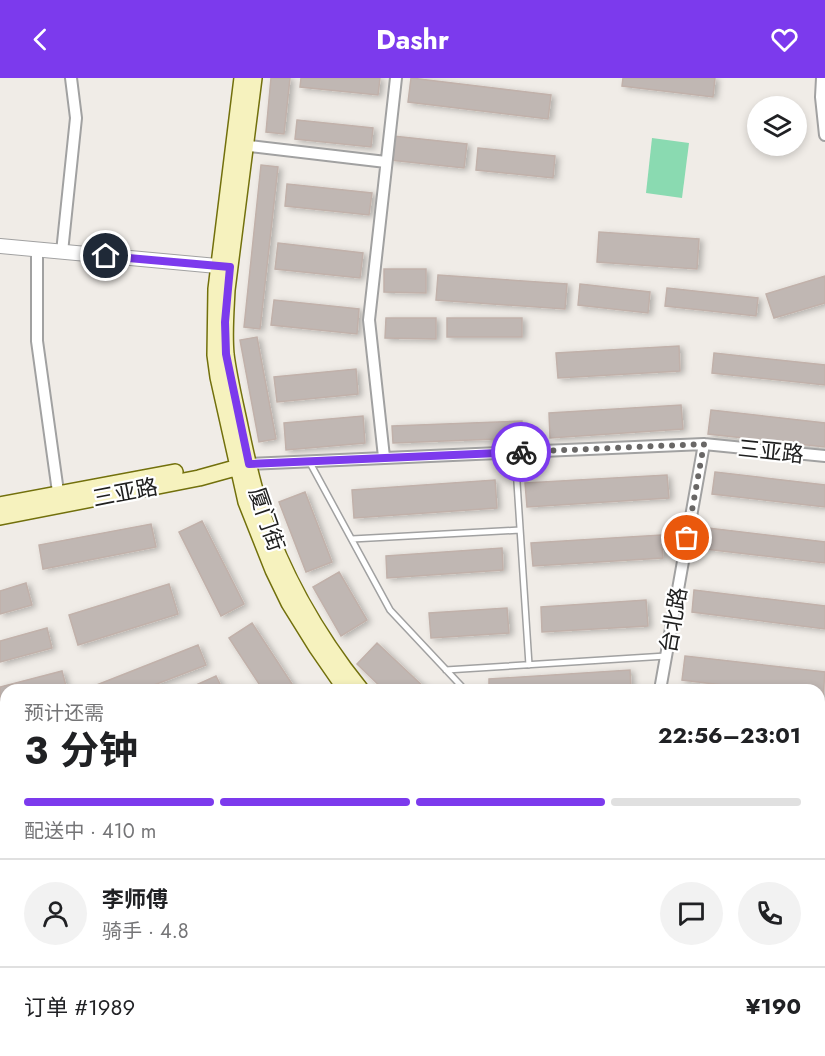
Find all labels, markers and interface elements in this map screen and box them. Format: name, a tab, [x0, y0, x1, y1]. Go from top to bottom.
text: Dashr	[376, 20, 449, 59]
icon: back	[24, 23, 57, 56]
icon: heart	[768, 23, 801, 56]
map controls	[747, 96, 807, 156]
button: layers	[747, 96, 807, 156]
pin	[80, 230, 131, 281]
icon: home	[89, 239, 122, 272]
courier	[491, 422, 551, 482]
street label: 三亚路	[737, 432, 805, 470]
icon: bike	[505, 436, 538, 469]
street label: 三亚路	[90, 470, 160, 514]
street label: 厦门街	[241, 483, 293, 555]
pin	[661, 512, 712, 563]
icon: bag	[670, 521, 703, 554]
street label: 台北路	[652, 585, 694, 655]
text: 预计还需	[24, 699, 104, 728]
text: 22:56–23:01	[658, 719, 801, 751]
text: 3 分钟	[24, 722, 138, 779]
text: 配送中 · 410 m	[24, 817, 156, 846]
button: person	[24, 882, 87, 945]
button: chat	[660, 882, 723, 945]
button: phone	[738, 882, 801, 945]
text: 李师傅	[102, 883, 168, 915]
text: 骑手 · 4.8	[102, 917, 189, 946]
text: ¥190	[746, 990, 801, 1022]
text: 订单 #1989	[24, 991, 135, 1023]

